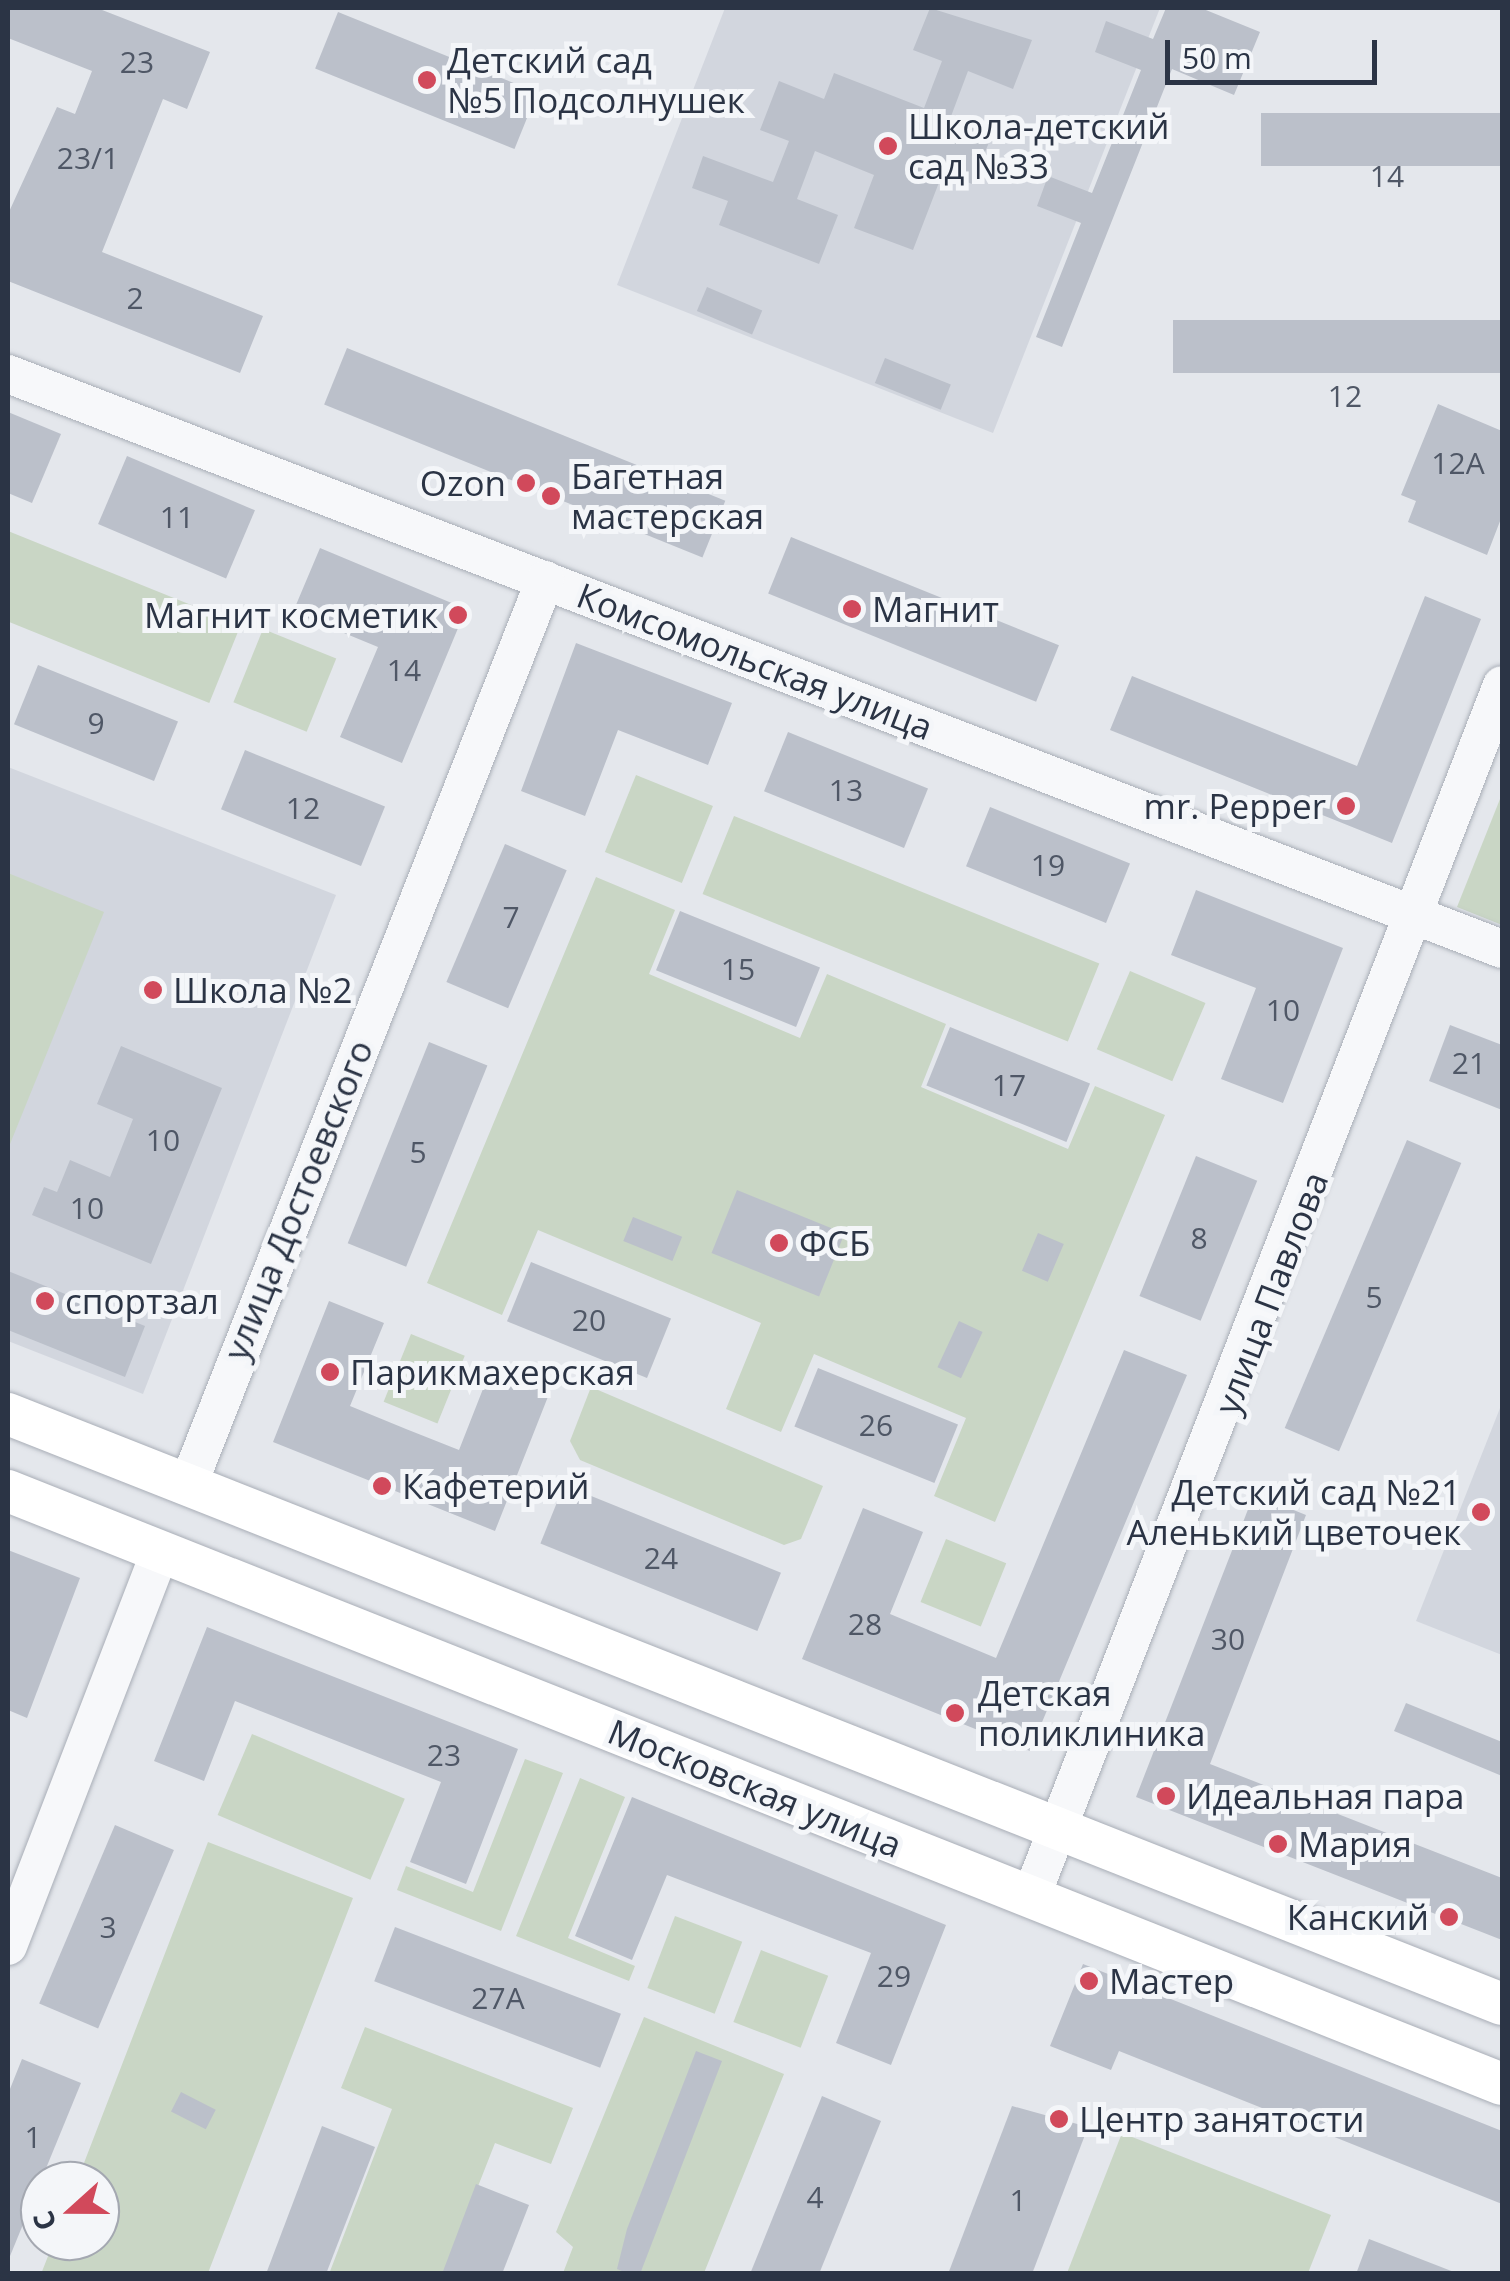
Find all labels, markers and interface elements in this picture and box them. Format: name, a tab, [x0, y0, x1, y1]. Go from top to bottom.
scale bar	[1170, 20, 1382, 82]
text: 50 m	[1182, 37, 1252, 78]
place label: Детский сад №5 Подсолнушек	[447, 39, 745, 121]
house number: 23	[120, 44, 154, 80]
marker: Детский сад №5 Подсолнушек	[416, 69, 438, 91]
place label: Школа-детский сад №33	[908, 105, 1170, 187]
marker: Школа-детский сад №33	[877, 135, 899, 157]
house number: 23/1	[57, 140, 119, 176]
house number: 14	[1370, 158, 1404, 194]
house number: 2	[126, 280, 144, 316]
house number: 12	[1328, 378, 1362, 414]
house number: 12А	[1431, 445, 1485, 481]
place label: Багетная мастерская	[571, 455, 764, 537]
place label: Ozon	[420, 462, 506, 504]
marker: Ozon	[515, 472, 537, 494]
marker: Багетная мастерская	[540, 485, 562, 507]
house number: 11	[160, 499, 194, 535]
street label: Комсомольская улица	[571, 574, 939, 748]
place label: Магнит	[872, 588, 999, 630]
place label: Магнит косметик	[144, 594, 438, 636]
marker: Магнит	[841, 598, 863, 620]
marker: Магнит косметик	[447, 604, 469, 626]
house number: 14	[387, 652, 421, 688]
house number: 9	[87, 705, 105, 741]
house number: 13	[829, 772, 863, 808]
place label: mr. Pepper	[1144, 785, 1326, 827]
house number: 12	[286, 790, 320, 826]
marker: mr. Pepper	[1335, 795, 1357, 817]
house number: 19	[1031, 847, 1065, 883]
house number: 7	[502, 899, 520, 935]
house number: 15	[721, 951, 755, 987]
place label: Школа №2	[173, 969, 352, 1011]
marker: Школа №2	[142, 979, 164, 1001]
house number: 10	[1266, 992, 1300, 1028]
street label: улица Достоевского	[215, 1034, 381, 1366]
house number: 21	[1452, 1045, 1486, 1081]
house number: 17	[992, 1067, 1026, 1103]
house number: 10	[146, 1122, 180, 1158]
house number: 5	[409, 1134, 427, 1170]
street label: улица Павлова	[1206, 1166, 1336, 1420]
house number: 10	[70, 1190, 104, 1226]
house number: 8	[1190, 1220, 1208, 1256]
place label: ФСБ	[799, 1222, 870, 1264]
marker: ФСБ	[768, 1232, 790, 1254]
house number: 5	[1365, 1279, 1383, 1315]
place label: спортзал	[65, 1280, 219, 1322]
marker: спортзал	[34, 1290, 56, 1312]
house number: 20	[572, 1302, 606, 1338]
place label: Парикмахерская	[350, 1351, 635, 1393]
marker: Парикмахерская	[319, 1361, 341, 1383]
house number: 26	[859, 1407, 893, 1443]
place label: Кафетерий	[402, 1465, 590, 1507]
place label: Детский сад №21 Аленький цветочек	[1127, 1471, 1461, 1553]
marker: Кафетерий	[371, 1475, 393, 1497]
marker: Детский сад №21 Аленький цветочек	[1470, 1501, 1492, 1523]
house number: 24	[644, 1540, 678, 1576]
house number: 28	[848, 1606, 882, 1642]
house number: 30	[1211, 1621, 1245, 1657]
place label: Детская поликлиника	[978, 1672, 1205, 1754]
marker: Детская поликлиника	[942, 1700, 968, 1726]
street label: Московская улица	[602, 1710, 908, 1866]
house number: 23	[427, 1737, 461, 1773]
place label: Идеальная пара	[1186, 1775, 1465, 1817]
marker: Идеальная пара	[1155, 1785, 1177, 1807]
place label: Мария	[1298, 1823, 1412, 1865]
marker: Мария	[1267, 1833, 1289, 1855]
place label: Канский	[1287, 1896, 1429, 1938]
marker: Канский	[1438, 1906, 1460, 1928]
house number: 3	[99, 1909, 117, 1945]
house number: 29	[877, 1958, 911, 1994]
place label: Мастер	[1109, 1960, 1234, 2002]
marker: Мастер	[1078, 1970, 1100, 1992]
house number: 27А	[471, 1980, 525, 2016]
place label: Центр занятости	[1079, 2098, 1365, 2140]
marker: Центр занятости	[1048, 2108, 1070, 2130]
house number: 1	[24, 2119, 42, 2155]
north arrow	[20, 2161, 120, 2261]
house number: 4	[806, 2179, 824, 2215]
house number: 1	[1009, 2182, 1027, 2218]
text: С	[23, 2206, 65, 2236]

